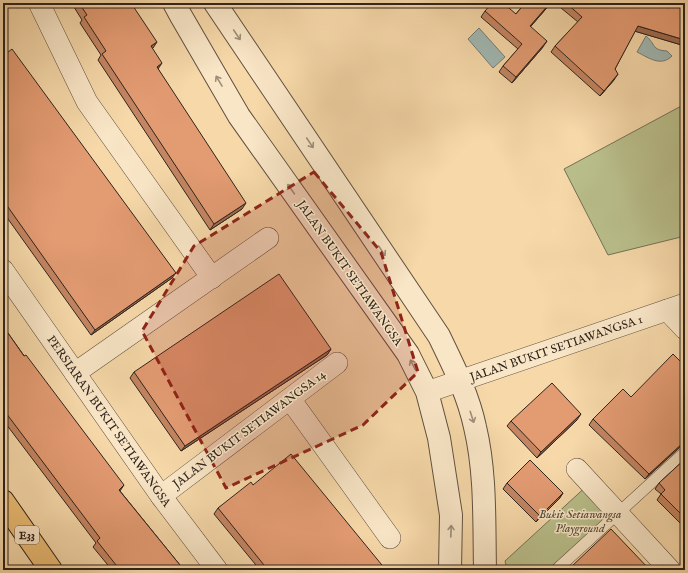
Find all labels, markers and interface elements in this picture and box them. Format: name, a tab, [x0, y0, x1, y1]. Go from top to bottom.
one-way arrow	[233, 30, 241, 41]
one-way arrow	[215, 76, 223, 87]
one-way arrow	[306, 138, 314, 149]
one-way arrow	[287, 184, 295, 195]
street label: JALAN BUKIT SETIAWANGSA	[291, 196, 406, 350]
one-way arrow	[378, 245, 386, 256]
street label: JALAN BUKIT SETIAWANGSA 1	[466, 312, 645, 387]
street label: PERSIARAN BUKIT SETIAWANGSA	[43, 333, 174, 511]
one-way arrow	[409, 359, 417, 371]
street label: JALAN BUKIT SETIAWANGSA 14	[168, 367, 329, 494]
one-way arrow	[469, 410, 476, 423]
park label: Bukit Setiawangsa Playground	[539, 507, 621, 537]
one-way arrow	[447, 525, 454, 538]
road number: E33	[15, 526, 39, 544]

